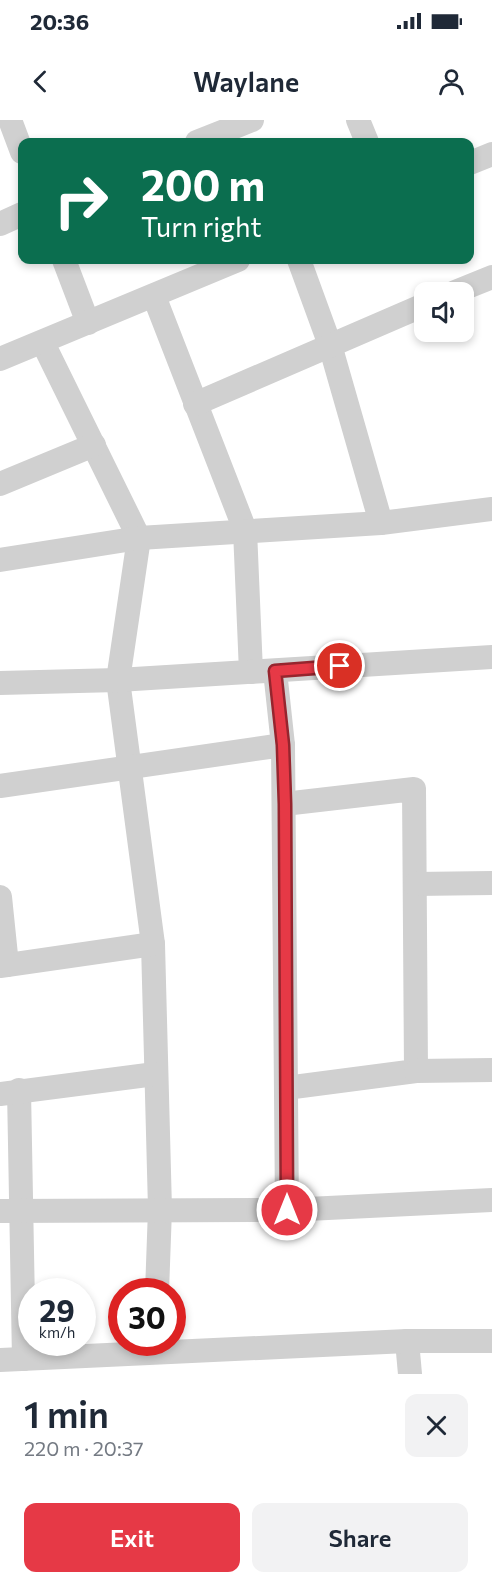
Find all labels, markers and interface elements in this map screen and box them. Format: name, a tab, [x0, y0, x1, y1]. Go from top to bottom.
text: 20:36	[30, 8, 89, 35]
icon: back	[24, 65, 57, 98]
text: Waylane	[193, 65, 299, 98]
icon: person	[435, 65, 468, 98]
text: 200 m	[141, 158, 265, 210]
icon: right	[42, 162, 120, 240]
text: Turn right	[141, 210, 261, 243]
map controls	[414, 282, 474, 342]
button: sound	[414, 282, 474, 342]
pin	[314, 640, 365, 691]
icon: arrive	[323, 649, 356, 682]
position arrow	[255, 1178, 319, 1242]
speed limit sign: 30	[108, 1278, 186, 1356]
text: 29	[39, 1291, 75, 1328]
text: km/h	[39, 1323, 75, 1341]
text: 1 min	[24, 1391, 109, 1435]
button: close	[405, 1394, 468, 1457]
text: 220 m · 20:37	[24, 1436, 144, 1460]
button: Exit	[24, 1503, 240, 1572]
button: Share	[252, 1503, 468, 1572]

